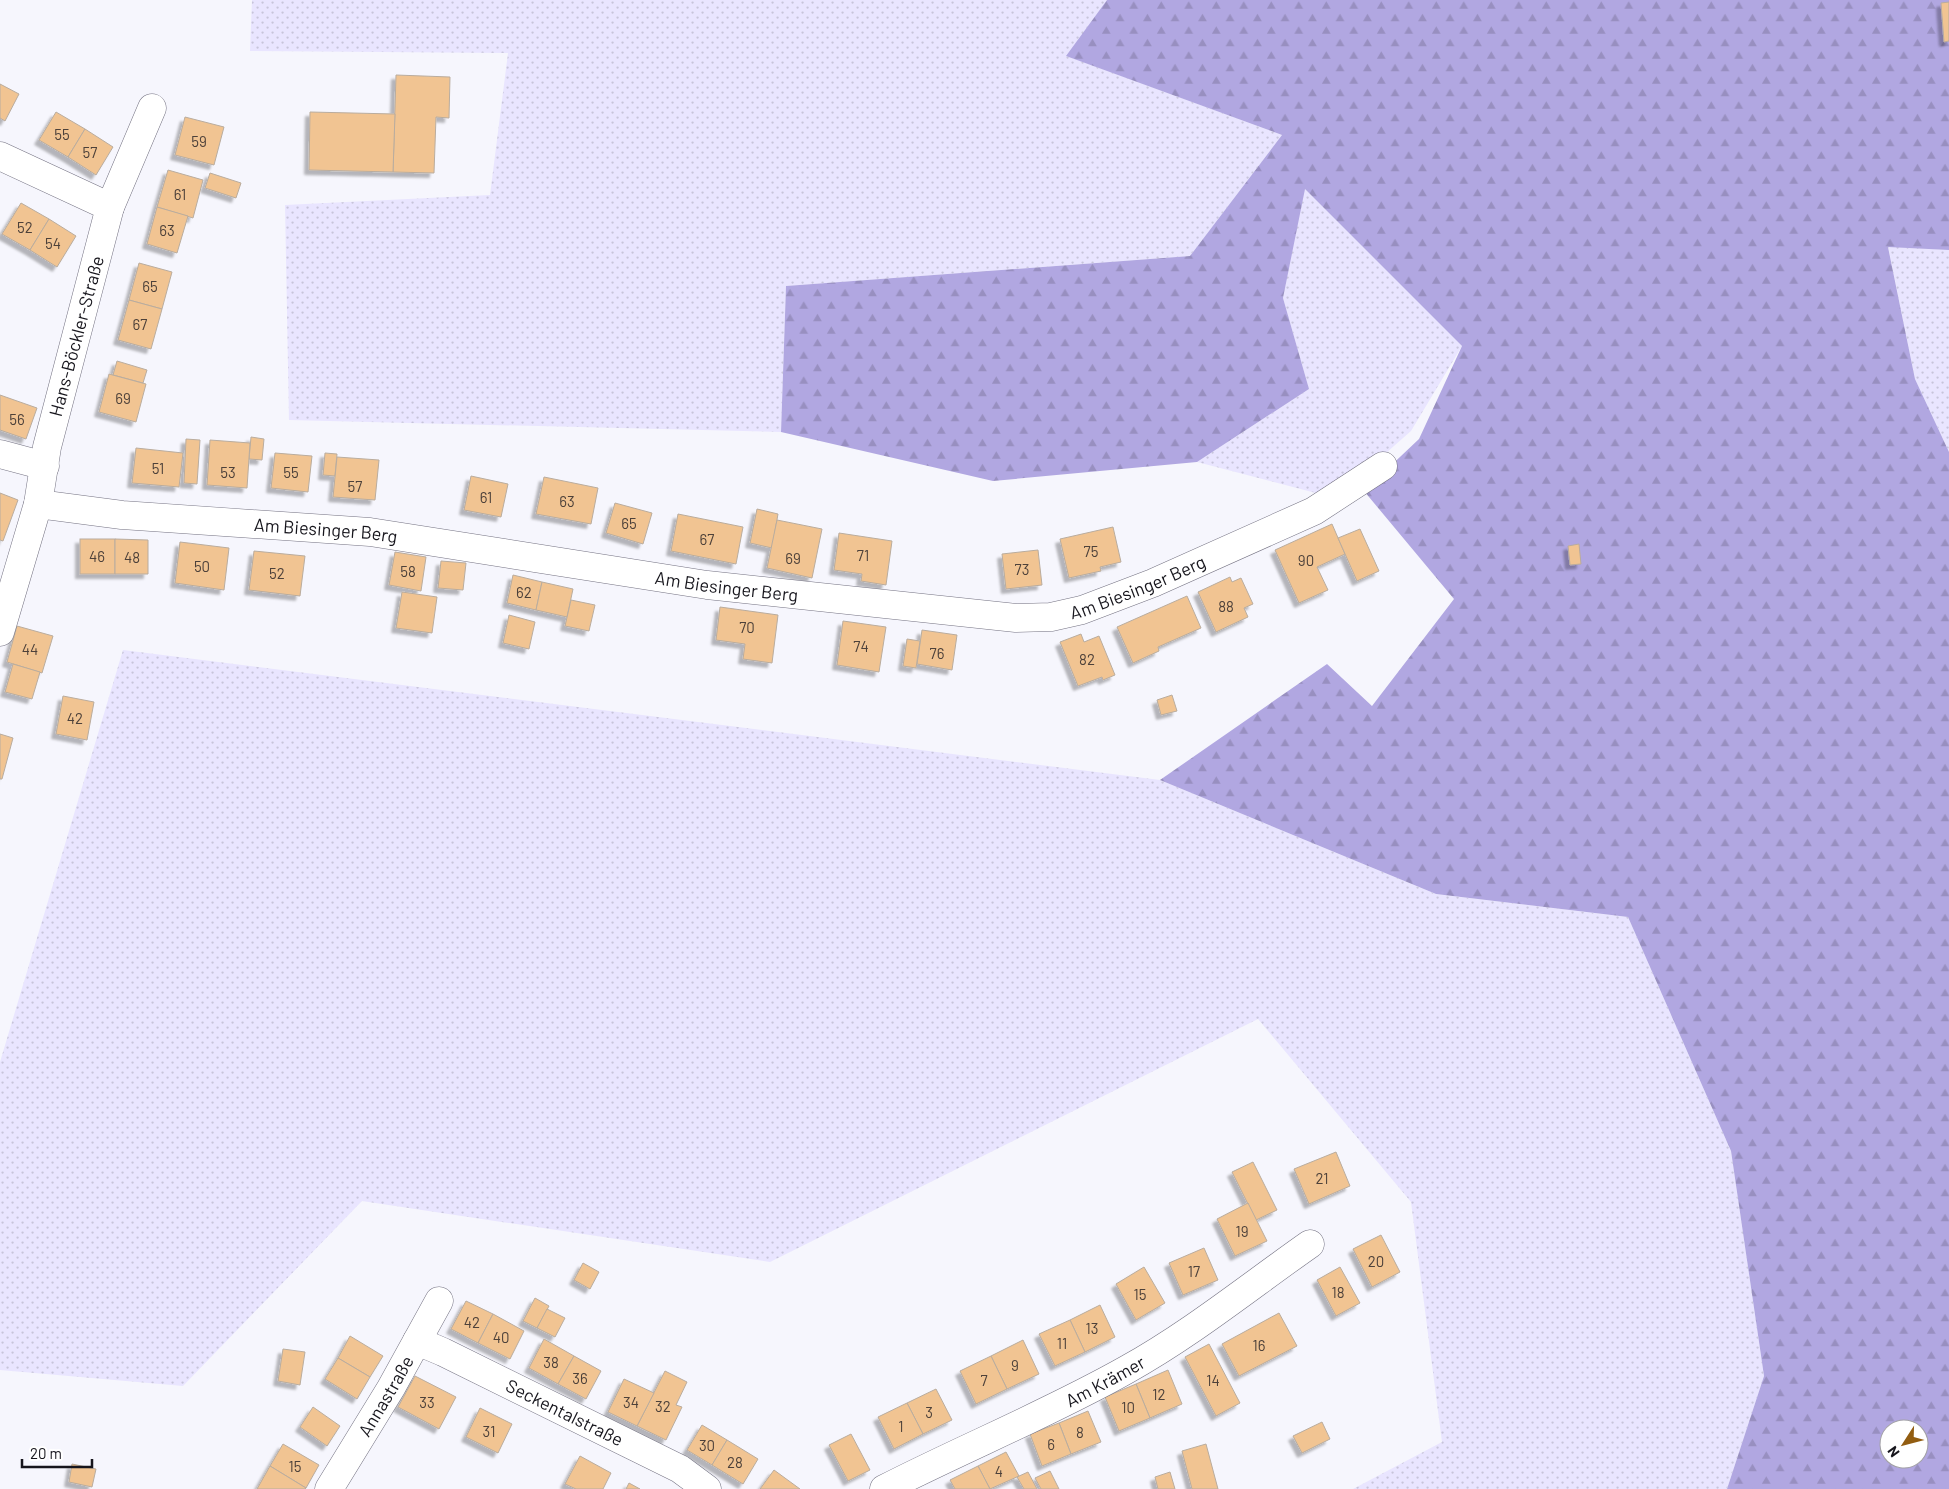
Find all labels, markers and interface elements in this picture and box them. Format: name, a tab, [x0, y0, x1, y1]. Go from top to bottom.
house number: 55	[54, 125, 70, 143]
house number: 59	[191, 132, 207, 150]
house number: 57	[83, 143, 97, 161]
house number: 61	[174, 185, 186, 203]
house number: 52	[17, 218, 33, 236]
house number: 63	[159, 221, 175, 239]
house number: 54	[45, 234, 61, 252]
street label: Hans-Böckler-Straße	[44, 253, 108, 419]
house number: 65	[142, 277, 158, 295]
house number: 67	[133, 315, 147, 333]
house number: 69	[115, 389, 131, 407]
house number: 56	[9, 410, 25, 428]
house number: 51	[152, 459, 164, 477]
house number: 53	[220, 463, 236, 481]
house number: 55	[283, 463, 299, 481]
house number: 57	[348, 477, 362, 495]
house number: 61	[480, 488, 492, 506]
house number: 63	[559, 492, 575, 510]
street label: Am Biesinger Berg	[253, 513, 399, 547]
house number: 65	[621, 514, 637, 532]
house number: 67	[700, 530, 714, 548]
house number: 75	[1084, 542, 1098, 560]
house number: 71	[857, 546, 869, 564]
house number: 46	[89, 547, 105, 565]
house number: 48	[124, 548, 140, 566]
house number: 69	[785, 549, 801, 567]
street label: Am Biesinger Berg	[1068, 550, 1209, 623]
house number: 90	[1298, 551, 1314, 569]
house number: 50	[194, 557, 210, 575]
house number: 73	[1015, 560, 1029, 578]
house number: 58	[400, 562, 416, 580]
house number: 52	[269, 564, 285, 582]
street label: Am Biesinger Berg	[653, 566, 799, 606]
house number: 62	[516, 583, 532, 601]
house number: 88	[1218, 597, 1234, 615]
house number: 70	[739, 618, 755, 636]
house number: 74	[853, 637, 869, 655]
house number: 44	[22, 640, 38, 658]
house number: 76	[930, 644, 944, 662]
house number: 82	[1079, 650, 1095, 668]
house number: 42	[67, 709, 83, 727]
house number: 21	[1315, 1169, 1329, 1187]
house number: 19	[1235, 1222, 1249, 1240]
house number: 20	[1368, 1252, 1384, 1270]
house number: 17	[1188, 1262, 1200, 1280]
house number: 18	[1331, 1283, 1345, 1301]
house number: 15	[1134, 1285, 1146, 1303]
house number: 42	[464, 1313, 480, 1331]
house number: 13	[1086, 1319, 1098, 1337]
house number: 40	[493, 1328, 509, 1346]
house number: 11	[1057, 1334, 1067, 1352]
house number: 16	[1253, 1336, 1265, 1354]
street label: Am Krämer	[1062, 1350, 1149, 1411]
street label: Annastraße	[353, 1352, 418, 1440]
house number: 38	[543, 1353, 559, 1371]
house number: 9	[1011, 1356, 1019, 1374]
house number: 36	[572, 1369, 588, 1387]
house number: 7	[980, 1371, 988, 1389]
house number: 14	[1206, 1371, 1220, 1389]
street label: Seckentalstraße	[502, 1374, 627, 1450]
house number: 12	[1152, 1385, 1166, 1403]
house number: 33	[419, 1393, 435, 1411]
house number: 34	[623, 1393, 639, 1411]
house number: 32	[655, 1397, 671, 1415]
house number: 10	[1121, 1398, 1135, 1416]
house number: 3	[925, 1403, 933, 1421]
house number: 1	[898, 1417, 904, 1435]
north arrow	[1879, 1419, 1929, 1469]
house number: 31	[483, 1422, 495, 1440]
house number: 8	[1076, 1423, 1084, 1441]
house number: 6	[1047, 1435, 1055, 1453]
scale bar	[22, 1436, 92, 1468]
house number: 30	[699, 1436, 715, 1454]
text: N	[1883, 1443, 1903, 1461]
text: 20 m	[30, 1444, 62, 1462]
house number: 28	[727, 1453, 743, 1471]
house number: 15	[289, 1457, 301, 1475]
house number: 4	[995, 1462, 1003, 1480]

